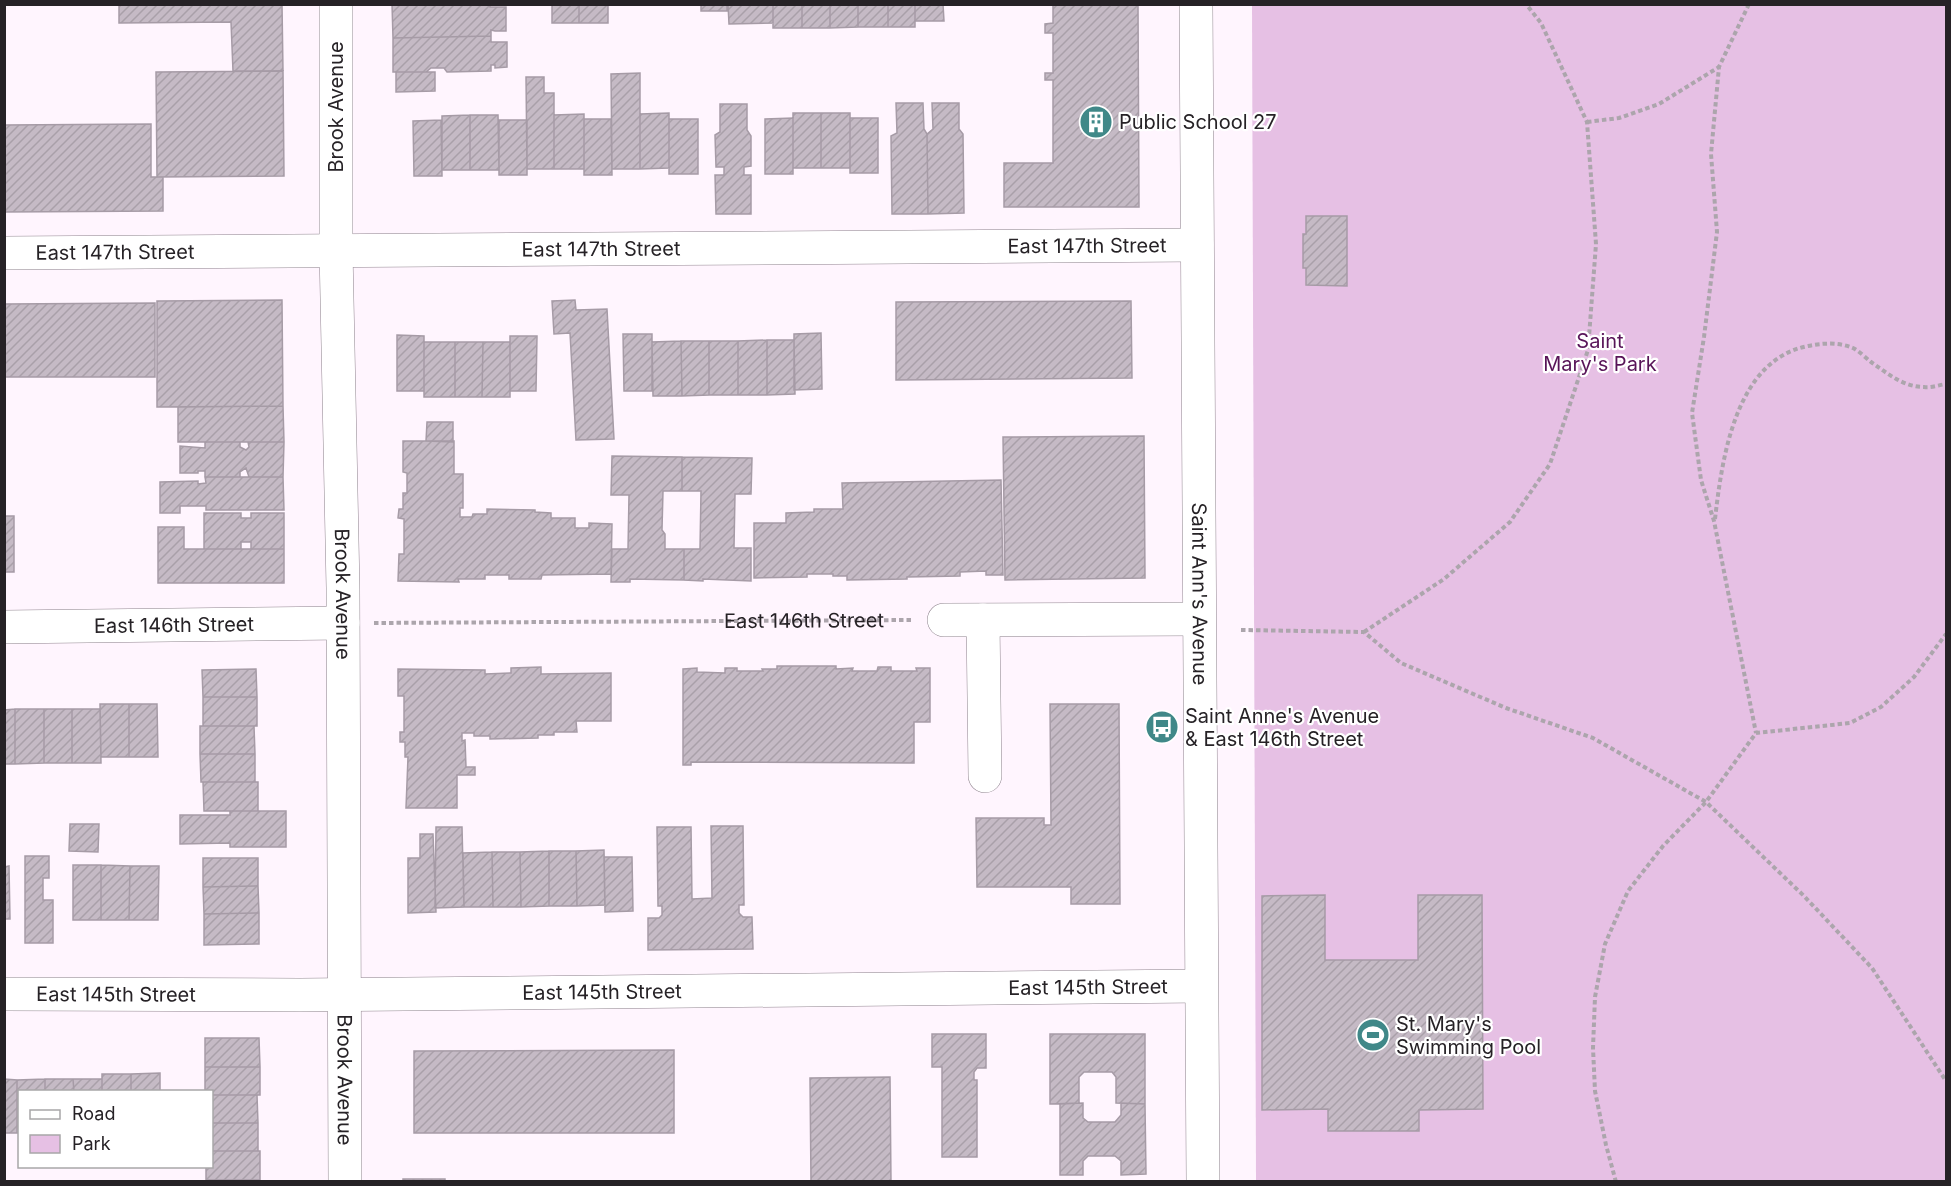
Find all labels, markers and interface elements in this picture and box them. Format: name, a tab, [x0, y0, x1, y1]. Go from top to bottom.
street label: Brook Avenue	[324, 41, 348, 173]
building icon: Public School 27	[1078, 104, 1114, 140]
place label: Public School 27	[1119, 110, 1277, 134]
street label: East 147th Street	[1007, 233, 1167, 258]
street label: East 147th Street	[521, 236, 681, 262]
street label: East 147th Street	[35, 240, 195, 265]
park label: Saint Mary's Park	[1543, 329, 1657, 376]
street label: Saint Ann's Avenue	[1187, 502, 1212, 686]
street label: Brook Avenue	[330, 528, 355, 660]
street label: East 146th Street	[724, 608, 884, 633]
street label: East 146th Street	[94, 612, 255, 638]
place label: Saint Anne's Avenue & East 146th Street	[1185, 704, 1379, 751]
bus stop icon: Saint Anne's Avenue & East 146th Street	[1144, 709, 1180, 745]
street label: East 145th Street	[1008, 974, 1168, 1000]
street label: East 145th Street	[522, 979, 682, 1005]
street label: East 145th Street	[36, 982, 196, 1007]
place label: St. Mary's Swimming Pool	[1396, 1012, 1541, 1059]
street label: Brook Avenue	[332, 1014, 357, 1146]
sports icon: St. Mary's Swimming Pool	[1355, 1017, 1391, 1053]
legend	[18, 1090, 213, 1168]
text: Road	[72, 1103, 115, 1124]
text: Park	[72, 1133, 111, 1154]

